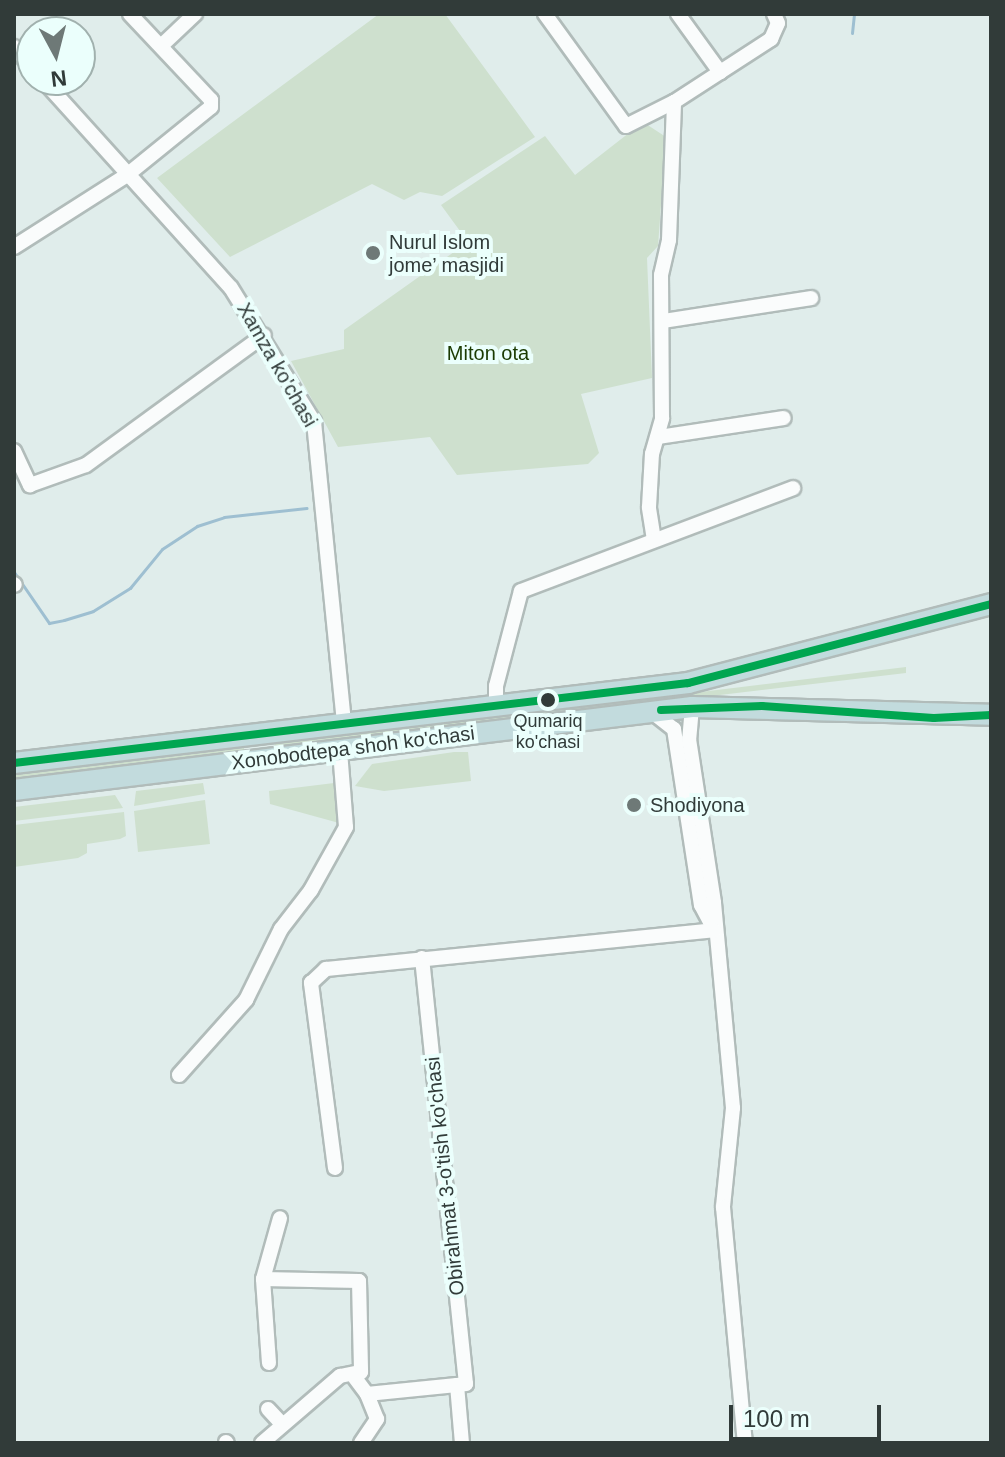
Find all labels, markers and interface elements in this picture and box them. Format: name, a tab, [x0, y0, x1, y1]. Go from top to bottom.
north arrow	[16, 16, 96, 96]
text: N	[49, 65, 68, 92]
place label: Nurul Islom jome’ masjidi	[389, 230, 505, 277]
marker: Nurul Islom jome’ masjidi	[364, 244, 382, 262]
street label: Xamza ko'chasi	[232, 299, 322, 431]
park label: Miton ota	[447, 341, 529, 365]
marker: Qumariq ko'chasi	[540, 692, 556, 708]
place label: Qumariq ko'chasi	[513, 711, 583, 754]
street label: Xonobodtepa shoh ko'chasi	[230, 721, 476, 775]
place label: Shodiyona	[650, 793, 745, 817]
marker: Shodiyona	[625, 796, 643, 814]
street label: Obirahmat 3-o'tish ko'chasi	[421, 1055, 469, 1297]
scale bar	[733, 1389, 885, 1439]
text: 100 m	[743, 1405, 810, 1432]

